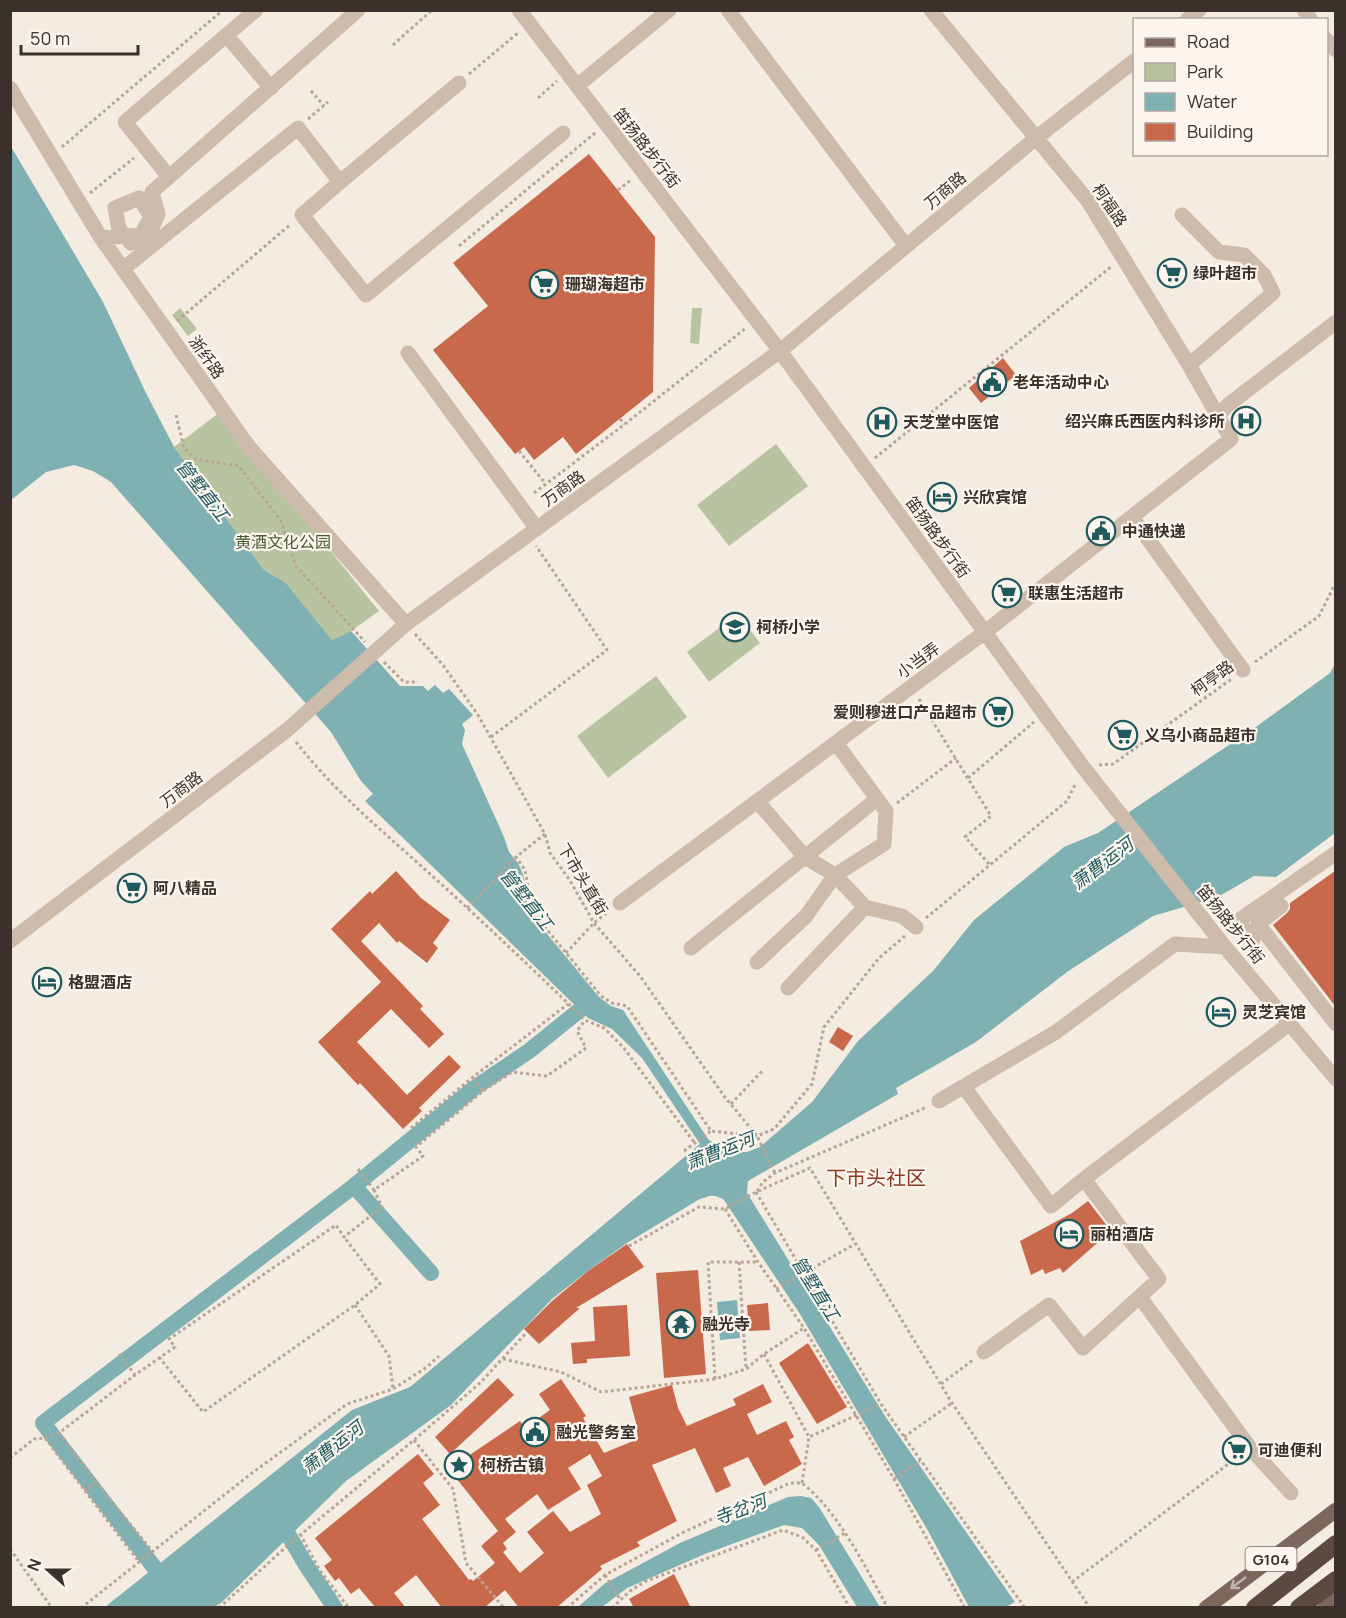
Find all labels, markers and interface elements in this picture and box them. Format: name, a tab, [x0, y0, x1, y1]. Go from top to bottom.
scale bar	[21, 18, 138, 56]
legend	[1133, 18, 1328, 156]
text: 50 m	[30, 26, 70, 50]
text: Road	[1187, 29, 1230, 53]
text: Park	[1187, 59, 1224, 83]
text: Water	[1187, 89, 1237, 113]
street label: 笛扬路步行街	[609, 103, 685, 193]
text: Building	[1187, 119, 1253, 143]
street label: 万商路	[920, 166, 970, 214]
street label: 柯福路	[1087, 179, 1133, 231]
supermarket icon: 绿叶超市	[1156, 257, 1188, 289]
place label: 绿叶超市	[1193, 262, 1257, 284]
supermarket icon: 珊瑚海超市	[528, 268, 560, 300]
place label: 珊瑚海超市	[565, 273, 645, 295]
street label: 浙纤路	[184, 331, 230, 383]
public building icon: 老年活动中心	[976, 366, 1008, 398]
place label: 老年活动中心	[1013, 371, 1109, 393]
hospital icon: 绍兴麻氏西医内科诊所	[1230, 405, 1262, 437]
hospital icon: 天芝堂中医馆	[866, 406, 898, 438]
place label: 绍兴麻氏西医内科诊所	[1065, 410, 1225, 432]
place label: 天芝堂中医馆	[903, 411, 999, 433]
water label: 管墅直江	[171, 454, 236, 527]
street label: 万商路	[537, 465, 589, 511]
hotel icon: 兴欣宾馆	[926, 481, 958, 513]
place label: 兴欣宾馆	[963, 486, 1027, 508]
street label: 笛扬路步行街	[901, 492, 975, 582]
public building icon: 中通快递	[1085, 515, 1117, 547]
place label: 中通快递	[1122, 520, 1186, 542]
park label: 黄酒文化公园	[235, 531, 331, 553]
supermarket icon: 联惠生活超市	[991, 577, 1023, 609]
place label: 联惠生活超市	[1028, 582, 1124, 604]
school or university icon: 柯桥小学	[719, 611, 751, 643]
place label: 柯桥小学	[756, 616, 820, 638]
street label: 小当弄	[892, 637, 944, 683]
street label: 柯亭路	[1186, 655, 1238, 701]
supermarket icon: 爱则穆进口产品超市	[982, 696, 1014, 728]
place label: 爱则穆进口产品超市	[833, 701, 977, 723]
supermarket icon: 义乌小商品超市	[1107, 719, 1139, 751]
place label: 义乌小商品超市	[1144, 724, 1256, 746]
street label: 万商路	[155, 766, 207, 812]
water label: 萧曹运河	[1066, 830, 1140, 894]
street label: 下市头直街	[553, 839, 613, 919]
water label: 管墅直江	[495, 863, 560, 936]
supermarket icon: 阿八精品	[116, 872, 148, 904]
place label: 阿八精品	[153, 877, 217, 899]
street label: 笛扬路步行街	[1192, 880, 1270, 968]
hotel icon: 格盟酒店	[31, 966, 63, 998]
place label: 格盟酒店	[68, 971, 132, 993]
hotel icon: 灵芝宾馆	[1205, 996, 1237, 1028]
place label: 灵芝宾馆	[1242, 1001, 1306, 1023]
water label: 萧曹运河	[682, 1125, 761, 1174]
district label: 下市头社区	[826, 1164, 926, 1191]
hotel icon: 丽柏酒店	[1053, 1218, 1085, 1250]
place label: 丽柏酒店	[1090, 1223, 1154, 1245]
water label: 管墅直江	[787, 1251, 846, 1327]
temple icon: 融光寺	[665, 1308, 697, 1340]
place label: 融光寺	[702, 1313, 750, 1335]
water label: 萧曹运河	[296, 1414, 370, 1479]
public building icon: 融光警务室	[519, 1416, 551, 1448]
place label: 融光警务室	[556, 1421, 636, 1443]
supermarket icon: 可迪便利	[1221, 1434, 1253, 1466]
place label: 可迪便利	[1258, 1439, 1322, 1461]
place icon: 柯桥古镇	[443, 1449, 475, 1481]
place label: 柯桥古镇	[480, 1454, 544, 1476]
water label: 寺岔河	[710, 1487, 772, 1530]
north arrow	[18, 1540, 78, 1600]
road number: G104	[1246, 1547, 1296, 1571]
text: N	[22, 1555, 46, 1574]
one-way arrow	[1231, 1577, 1247, 1589]

